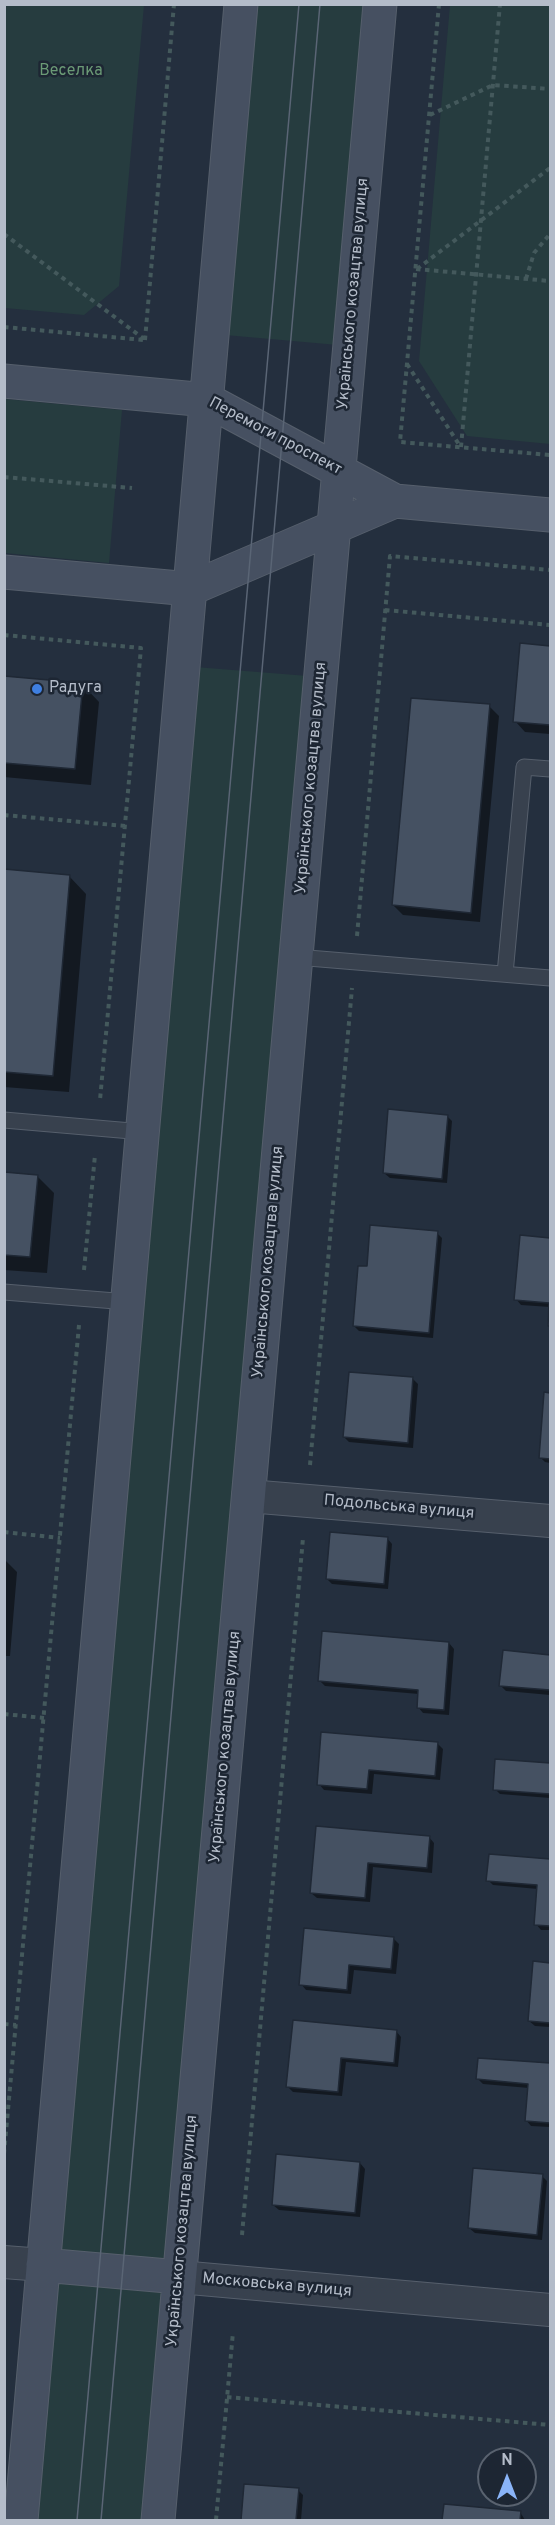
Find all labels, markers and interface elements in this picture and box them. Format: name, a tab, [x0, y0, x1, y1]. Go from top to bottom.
park label: Веселка	[39, 62, 103, 82]
street label: Українського козацтва вулиця	[334, 177, 374, 411]
street label: Перемоги проспект	[205, 394, 345, 480]
street label: Українського козацтва вулиця	[292, 661, 332, 895]
place label: Радуга	[49, 679, 102, 699]
marker: Радуга	[30, 682, 44, 696]
street label: Українського козацтва вулиця	[249, 1145, 289, 1379]
street label: Подольська вулиця	[323, 1492, 475, 1524]
street label: Українського козацтва вулиця	[206, 1630, 246, 1864]
street label: Українського козацтва вулиця	[163, 2114, 203, 2348]
street label: Московська вулиця	[202, 2270, 352, 2302]
north arrow	[477, 2447, 537, 2507]
text: N	[501, 2451, 513, 2471]

